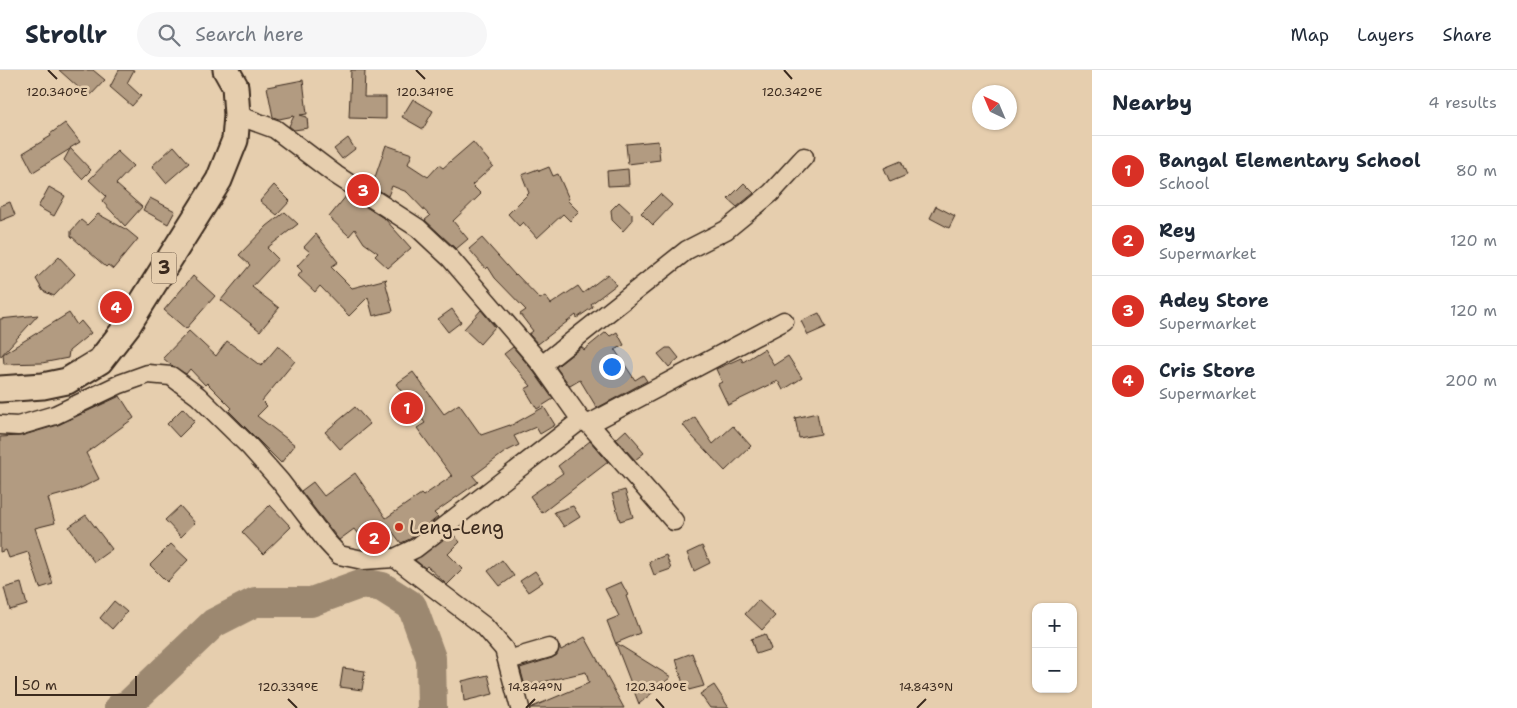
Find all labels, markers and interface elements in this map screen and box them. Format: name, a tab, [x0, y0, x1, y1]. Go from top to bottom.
search box	[137, 12, 487, 57]
text: Strollr	[25, 19, 107, 51]
icon: search	[155, 21, 183, 49]
text: Search here	[195, 22, 304, 47]
text: Map	[1291, 23, 1329, 47]
text: Layers	[1357, 23, 1414, 47]
text: Share	[1442, 23, 1492, 47]
text: 120.340°E	[26, 84, 88, 100]
text: 120.341°E	[396, 84, 454, 100]
text: 120.342°E	[762, 84, 822, 100]
north arrow	[972, 85, 1017, 130]
text: Nearby	[1112, 89, 1192, 117]
text: 4 results	[1428, 92, 1497, 113]
text: Bangal Elementary School	[1159, 148, 1421, 173]
text: 1	[1124, 160, 1132, 181]
text: 80 m	[1456, 160, 1497, 181]
pin: 3	[347, 171, 379, 209]
text: School	[1159, 173, 1209, 194]
text: Rey	[1159, 218, 1196, 243]
text: 2	[1122, 230, 1134, 251]
text: 120 m	[1450, 230, 1497, 251]
text: Supermarket	[1159, 243, 1256, 264]
road number: 3	[152, 252, 176, 284]
pin: 4	[100, 288, 132, 326]
text: Adey Store	[1159, 288, 1269, 313]
text: 3	[1122, 300, 1134, 321]
text: 120 m	[1450, 300, 1497, 321]
text: Supermarket	[1159, 313, 1256, 334]
your location	[599, 354, 625, 380]
text: Cris Store	[1159, 358, 1255, 383]
text: 4	[1122, 370, 1134, 391]
text: 200 m	[1445, 370, 1497, 391]
text: Supermarket	[1159, 383, 1256, 404]
pin: 1	[391, 389, 423, 427]
place label: Leng-Leng	[409, 515, 504, 540]
pin: 2	[358, 519, 390, 557]
marker: Leng-Leng	[393, 521, 405, 533]
map controls	[1032, 603, 1077, 693]
button: +	[1032, 603, 1077, 648]
button: −	[1032, 648, 1077, 693]
scale bar	[15, 673, 138, 696]
text: 50 m	[22, 676, 57, 694]
text: 120.339°E	[258, 679, 318, 695]
text: 14.844°N	[508, 679, 562, 695]
text: 120.340°E	[625, 679, 687, 695]
text: 14.843°N	[899, 679, 953, 695]

